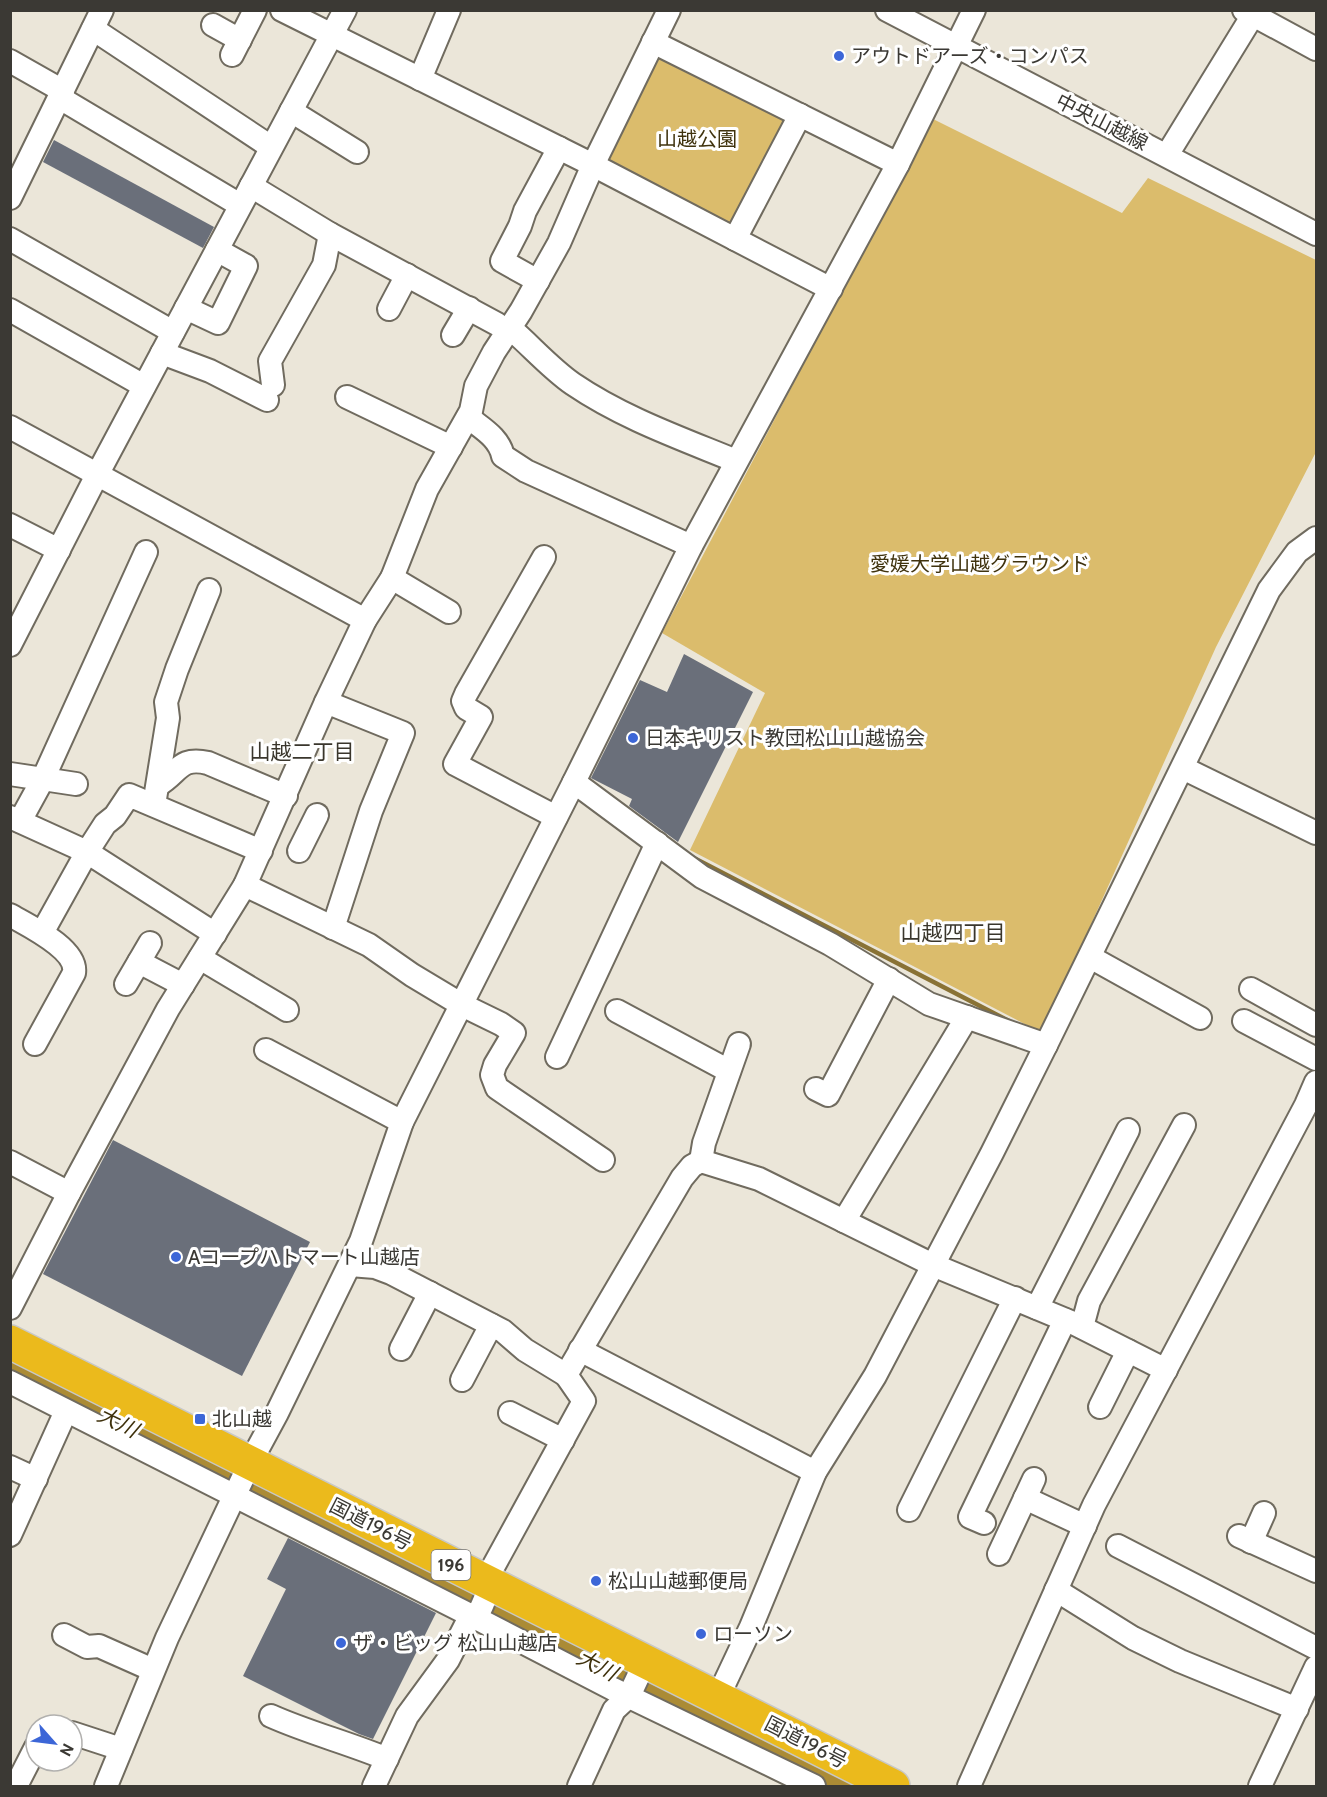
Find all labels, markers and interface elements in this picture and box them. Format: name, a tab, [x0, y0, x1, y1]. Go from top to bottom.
place label: アウトドアーズ・コンパス	[851, 44, 1089, 68]
marker: アウトドアーズ・コンパス	[832, 49, 846, 63]
street label: 中央山越線	[1052, 89, 1152, 155]
park label: 山越公園	[657, 127, 737, 151]
park label: 愛媛大学山越グラウンド	[870, 552, 1090, 576]
place label: 日本キリスト教団松山山越協会	[645, 726, 925, 750]
marker: 日本キリスト教団松山山越協会	[626, 731, 640, 745]
district label: 山越二丁目	[250, 739, 355, 764]
district label: 山越四丁目	[901, 920, 1006, 945]
place label: Aコープハトマート山越店	[188, 1245, 420, 1269]
marker: Aコープハトマート山越店	[169, 1250, 183, 1264]
water label: 大川	[94, 1402, 144, 1443]
place label: 北山越	[212, 1407, 272, 1431]
marker: 北山越	[193, 1412, 207, 1426]
street label: 国道196号	[326, 1493, 416, 1555]
road number: 196	[432, 1550, 470, 1580]
place label: 松山山越郵便局	[608, 1569, 748, 1593]
marker: 松山山越郵便局	[589, 1574, 603, 1588]
place label: ローソン	[713, 1622, 793, 1646]
marker: ローソン	[694, 1627, 708, 1641]
place label: ザ・ビッグ 松山山越店	[353, 1631, 558, 1655]
marker: ザ・ビッグ 松山山越店	[334, 1636, 348, 1650]
water label: 大川	[573, 1644, 623, 1687]
street label: 国道196号	[761, 1711, 851, 1773]
north arrow	[24, 1713, 84, 1773]
text: N	[56, 1740, 78, 1759]

